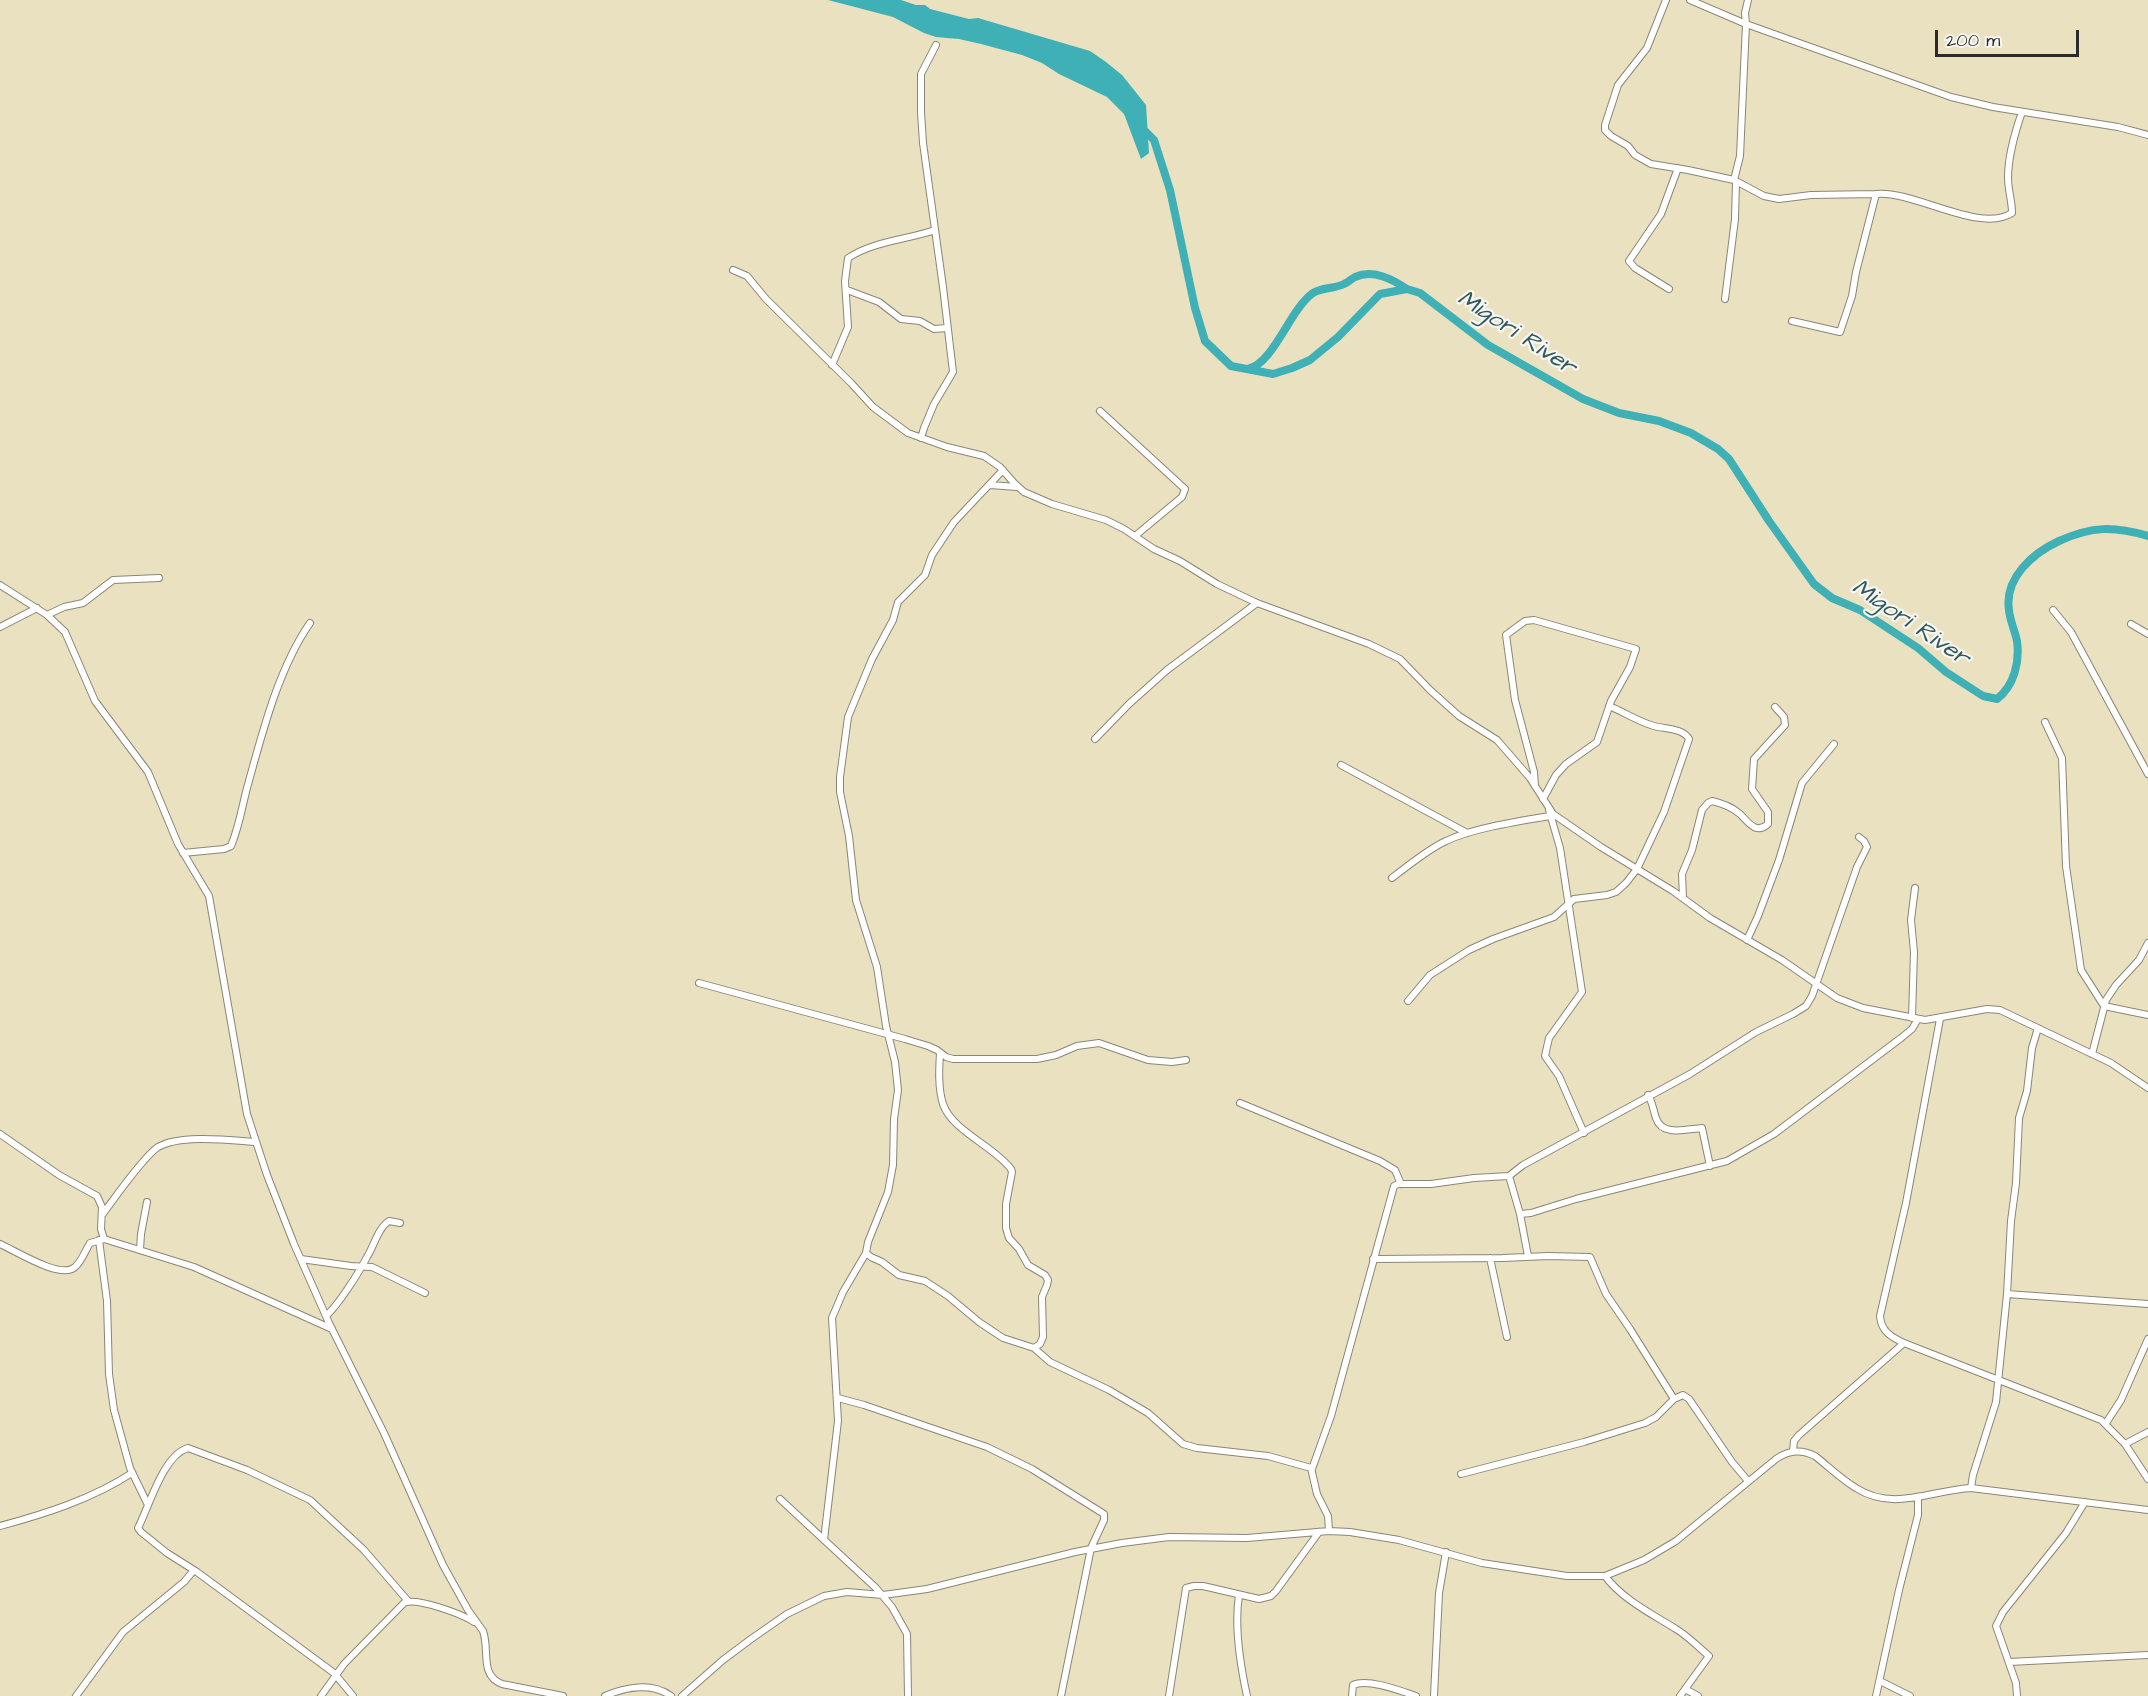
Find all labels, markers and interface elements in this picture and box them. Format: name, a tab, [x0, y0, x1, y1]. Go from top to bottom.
scale bar	[1938, 18, 2082, 56]
text: 200 m	[1946, 28, 2000, 53]
water label: Migori River	[1451, 285, 1581, 383]
water label: Migori River	[1846, 574, 1974, 674]

